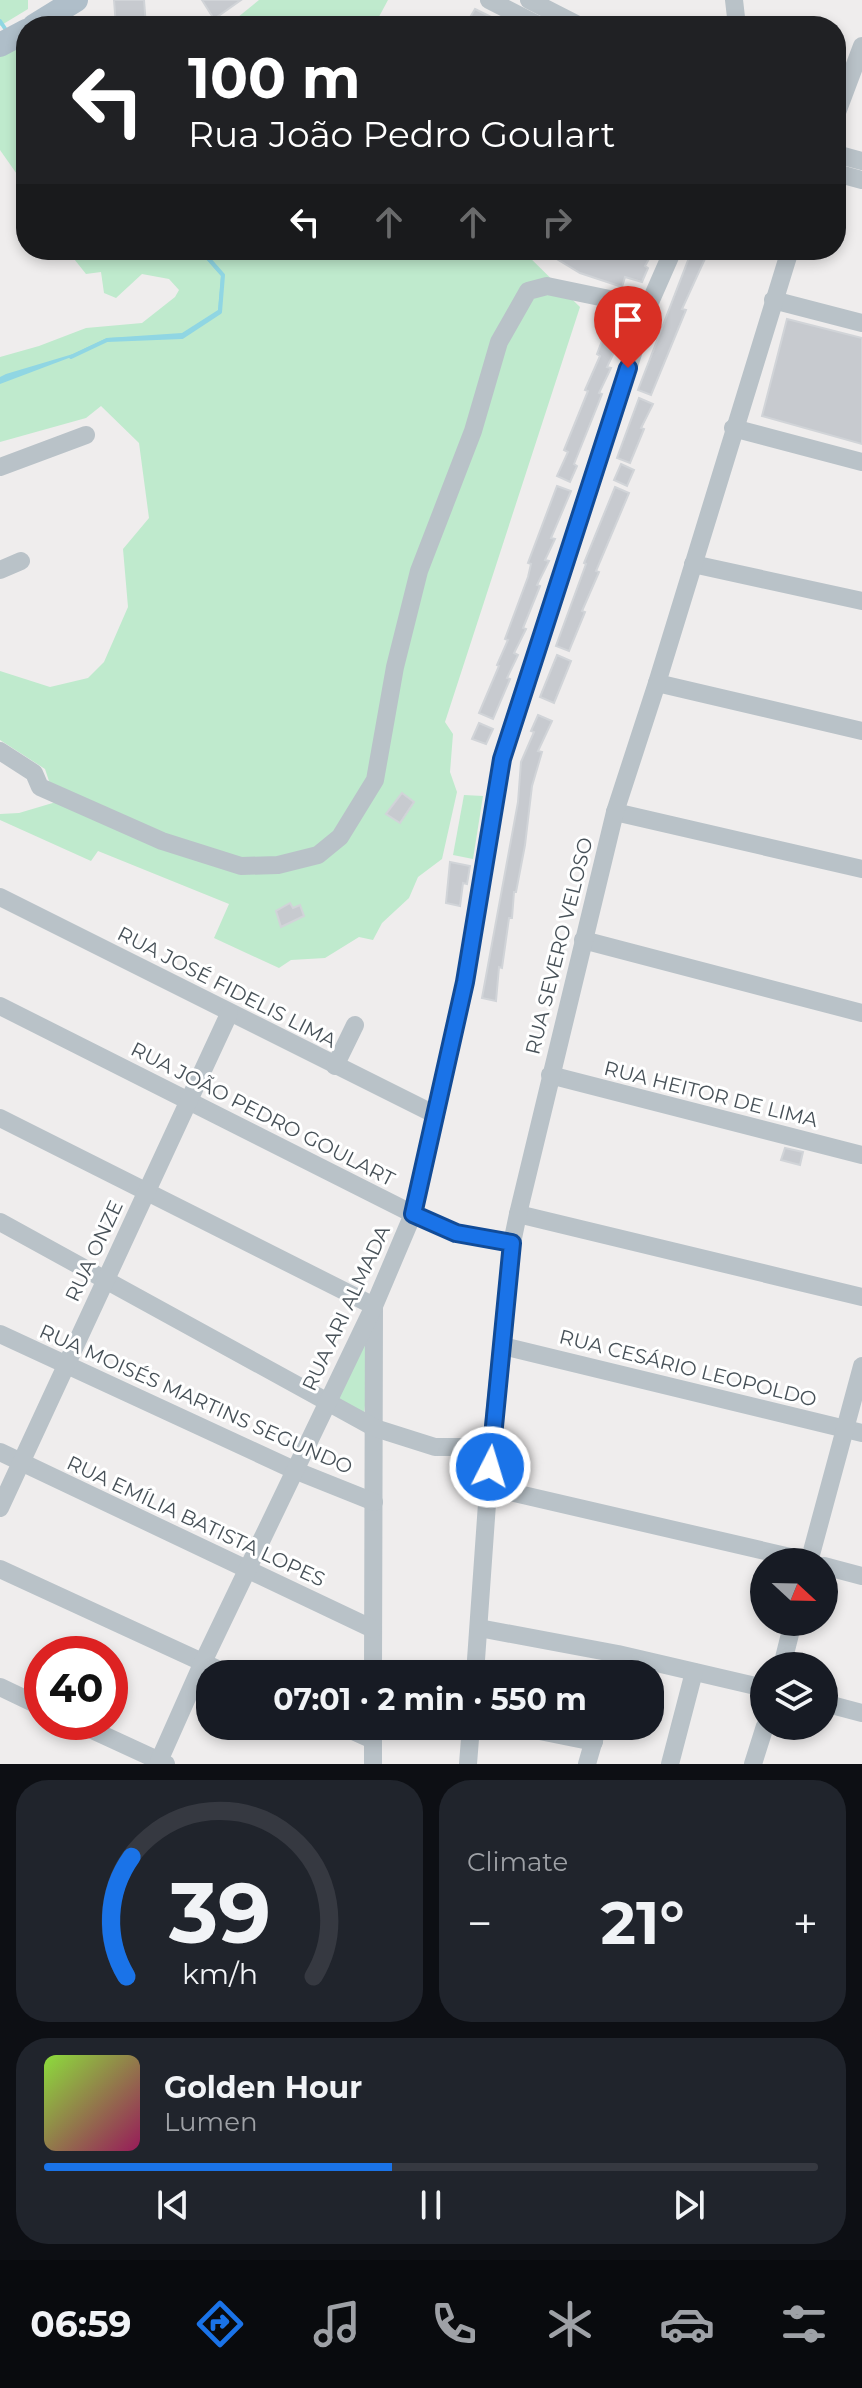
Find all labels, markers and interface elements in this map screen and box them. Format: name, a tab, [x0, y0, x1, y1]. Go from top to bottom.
text: 100 m	[188, 44, 361, 112]
icon: left	[56, 48, 160, 152]
text: Rua João Pedro Goulart	[188, 112, 615, 156]
icon: left	[283, 200, 327, 244]
icon: ahead	[367, 200, 411, 244]
icon: ahead	[451, 200, 495, 244]
icon: right	[535, 200, 579, 244]
pin	[594, 286, 662, 368]
icon: arrive	[606, 298, 650, 342]
street label: RUA SEVERO VELOSO	[520, 835, 598, 1057]
street label: RUA JOSÉ FIDELIS LIMA	[114, 921, 341, 1053]
street label: RUA JOÃO PEDRO GOULART	[127, 1037, 399, 1191]
street label: RUA HEITOR DE LIMA	[602, 1056, 821, 1132]
street label: RUA ONZE	[60, 1197, 128, 1305]
street label: RUA ARI ALMADA	[297, 1221, 395, 1395]
street label: RUA MOISÉS MARTINS SEGUNDO	[36, 1319, 356, 1479]
street label: RUA CESÁRIO LEOPOLDO	[557, 1324, 819, 1412]
position arrow	[448, 1425, 532, 1509]
street label: RUA EMÍLIA BATISTA LOPES	[63, 1450, 329, 1592]
north arrow	[750, 1548, 838, 1636]
map controls	[750, 1548, 838, 1740]
speed limit sign: 40	[24, 1636, 128, 1740]
button: layers	[750, 1652, 838, 1740]
text: 07:01 · 2 min · 550 m	[273, 1681, 587, 1718]
text: Climate	[467, 1846, 568, 1878]
text: 39	[167, 1862, 271, 1964]
text: 21°	[601, 1886, 685, 1959]
text: −	[467, 1896, 492, 1950]
text: +	[793, 1896, 818, 1950]
text: km/h	[181, 1956, 258, 1991]
text: Golden Hour	[164, 2069, 362, 2106]
text: Lumen	[164, 2106, 257, 2138]
icon: previous	[151, 2183, 195, 2227]
icon: pause	[409, 2183, 453, 2227]
icon: next	[667, 2183, 711, 2227]
icon: directions	[192, 2296, 248, 2352]
icon: music	[309, 2296, 365, 2352]
icon: phone	[426, 2296, 482, 2352]
icon: climate	[542, 2296, 598, 2352]
icon: car	[659, 2296, 715, 2352]
icon: filters	[776, 2296, 832, 2352]
text: 06:59	[30, 2302, 132, 2346]

